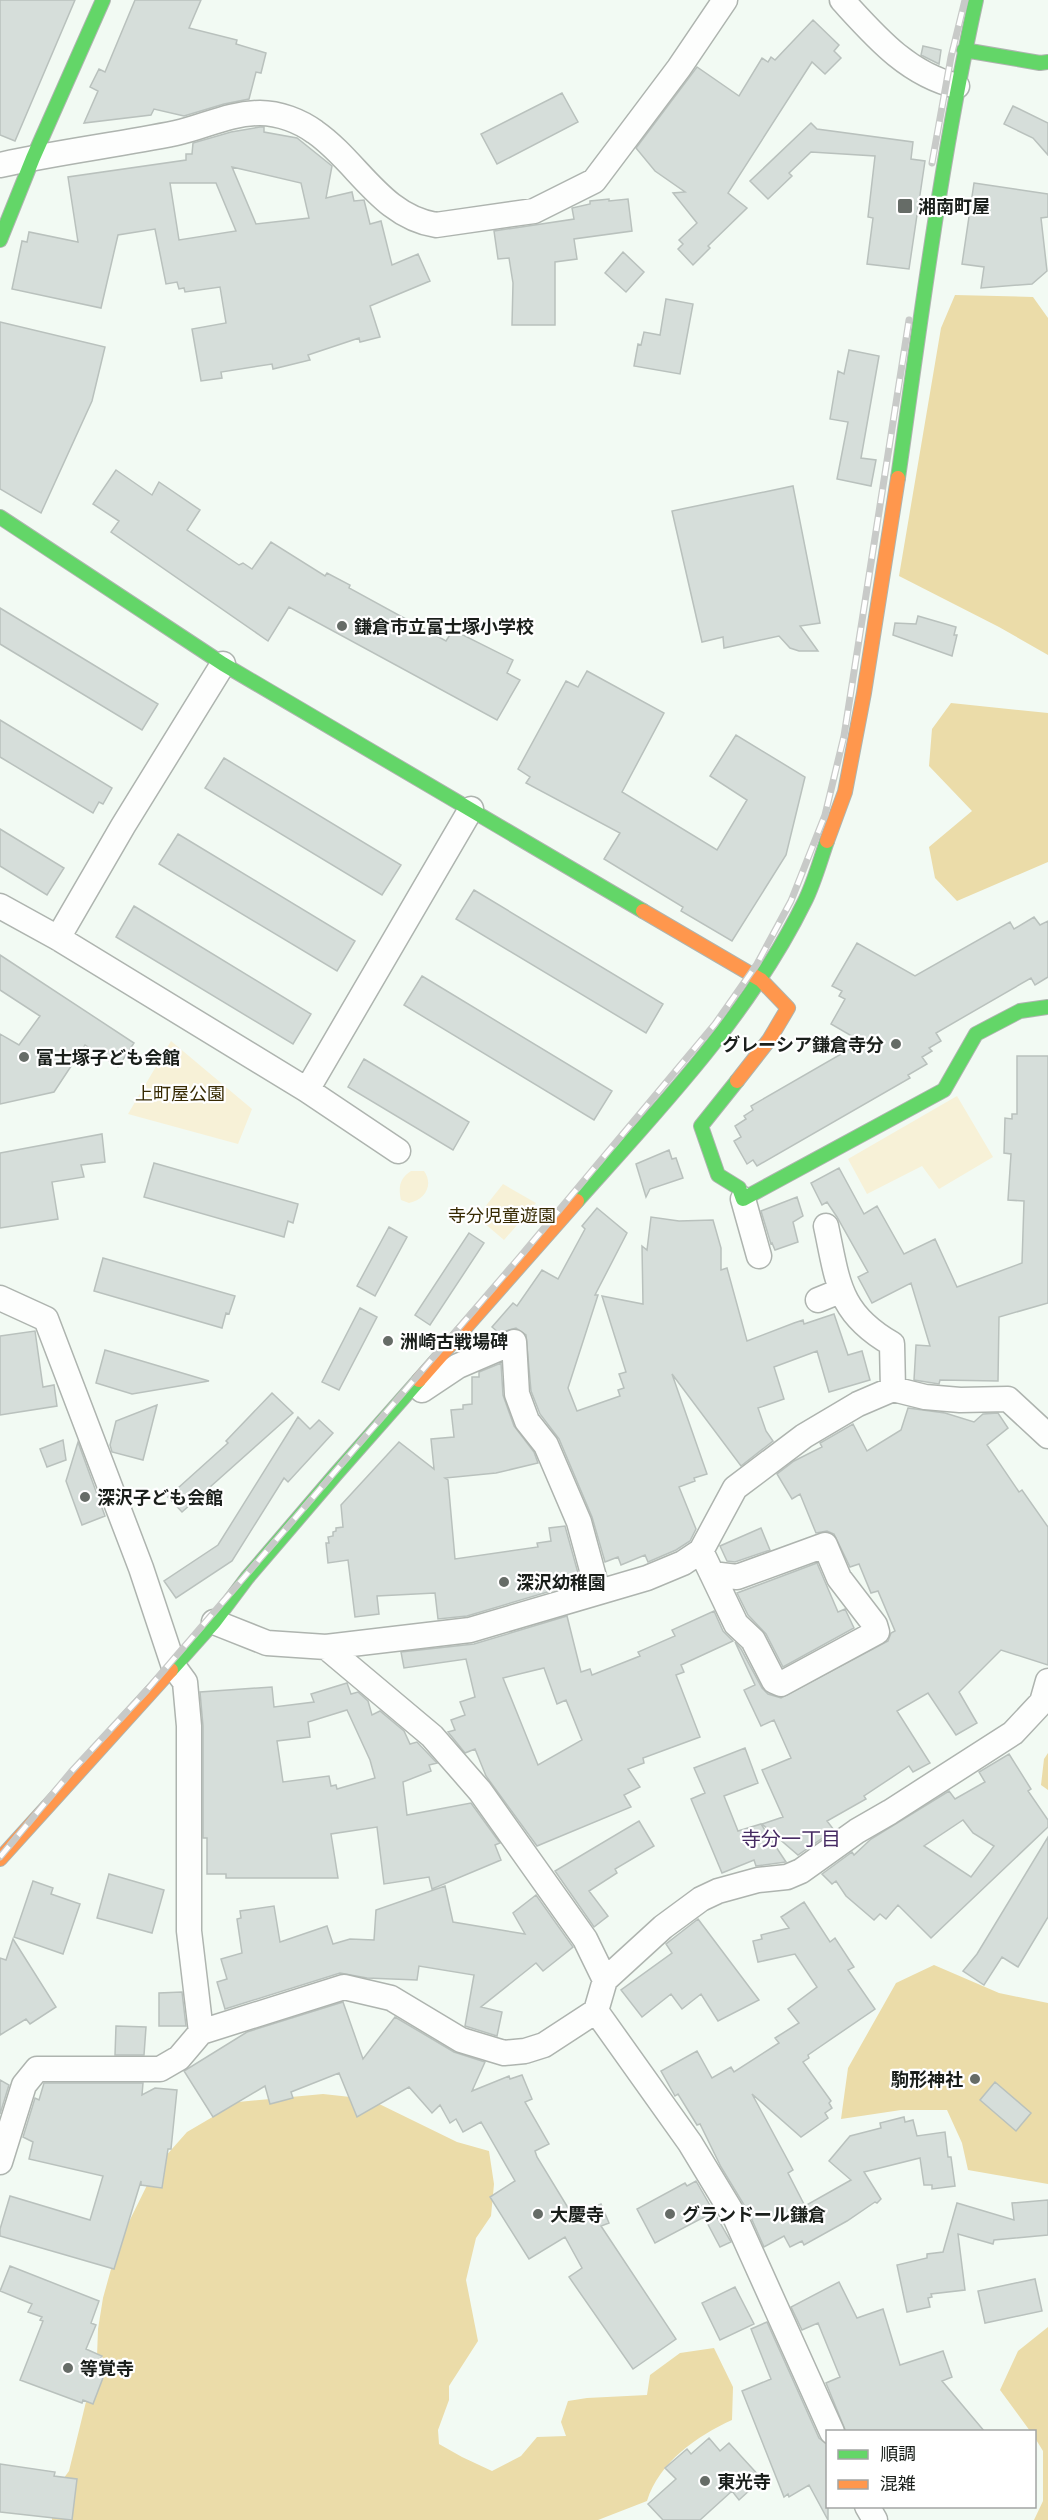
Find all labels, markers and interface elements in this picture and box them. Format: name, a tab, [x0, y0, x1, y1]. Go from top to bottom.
place label: 湘南町屋	[918, 194, 990, 218]
marker: 湘南町屋	[896, 197, 914, 215]
place label: 鎌倉市立富士塚小学校	[354, 614, 534, 638]
marker: 鎌倉市立富士塚小学校	[335, 619, 349, 633]
place label: グレーシア鎌倉寺分	[722, 1032, 884, 1056]
marker: グレーシア鎌倉寺分	[889, 1037, 903, 1051]
place label: 富士塚子ども会館	[36, 1045, 180, 1069]
marker: 富士塚子ども会館	[17, 1050, 31, 1064]
park label: 上町屋公園	[135, 1081, 225, 1105]
park label: 寺分児童遊園	[448, 1203, 556, 1227]
place label: 洲崎古戦場碑	[400, 1329, 508, 1353]
marker: 洲崎古戦場碑	[381, 1334, 395, 1348]
place label: 深沢子ども会館	[97, 1485, 223, 1509]
marker: 深沢子ども会館	[78, 1490, 92, 1504]
place label: 深沢幼稚園	[516, 1570, 606, 1594]
marker: 深沢幼稚園	[497, 1575, 511, 1589]
district label: 寺分一丁目	[741, 1825, 841, 1852]
place label: 駒形神社	[891, 2067, 963, 2091]
marker: 駒形神社	[968, 2072, 982, 2086]
place label: 大慶寺	[550, 2202, 604, 2226]
place label: グランドール鎌倉	[682, 2202, 826, 2226]
marker: 大慶寺	[531, 2207, 545, 2221]
marker: グランドール鎌倉	[663, 2207, 677, 2221]
place label: 等覚寺	[80, 2356, 134, 2380]
marker: 等覚寺	[61, 2361, 75, 2375]
legend	[826, 2430, 1036, 2508]
text: 順調	[880, 2441, 916, 2465]
place label: 東光寺	[717, 2469, 771, 2493]
text: 混雑	[880, 2471, 916, 2495]
marker: 東光寺	[698, 2474, 712, 2488]

